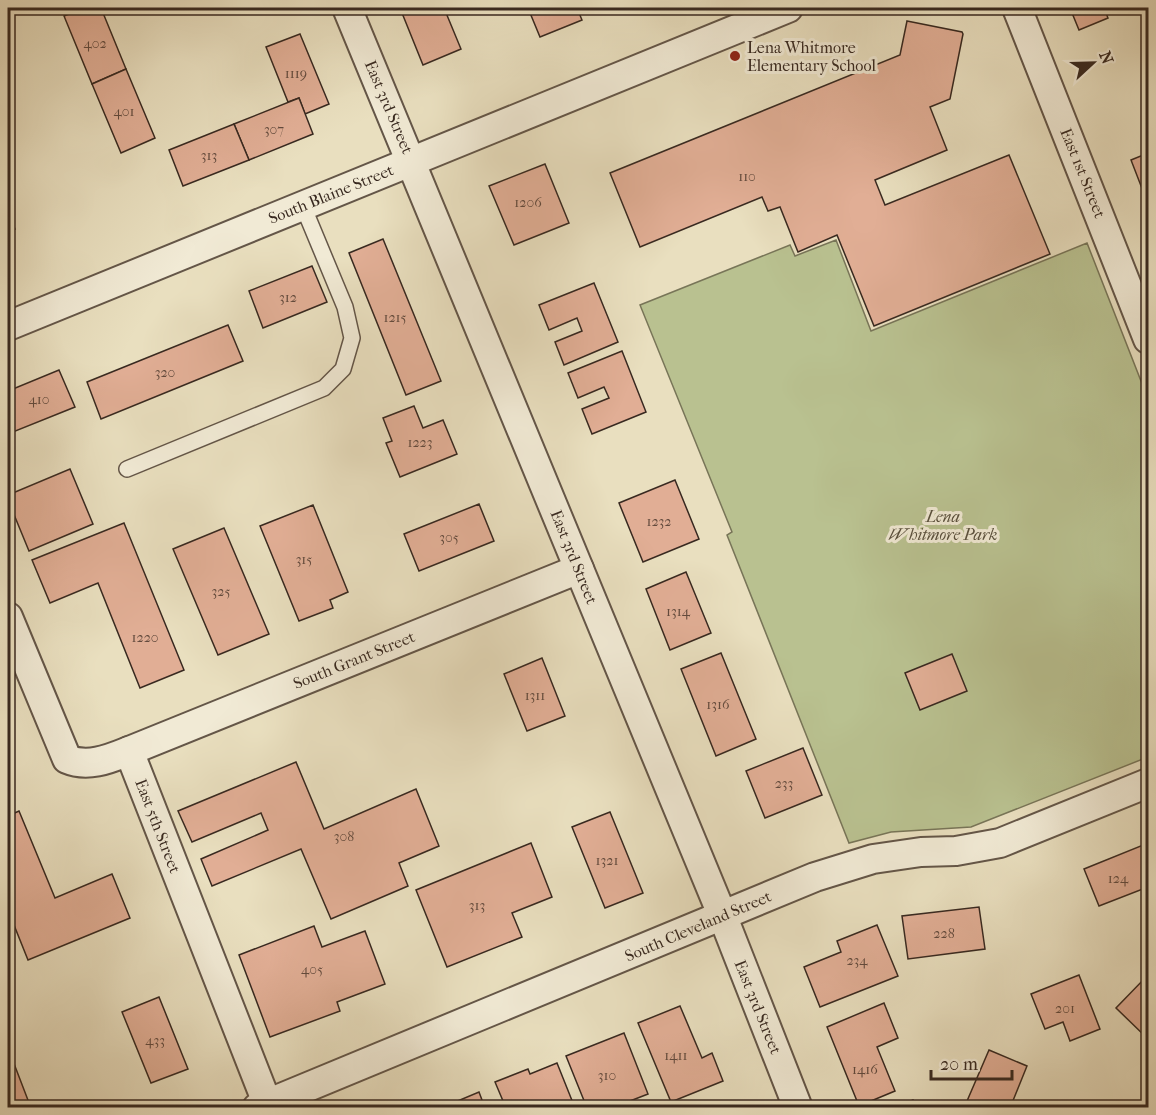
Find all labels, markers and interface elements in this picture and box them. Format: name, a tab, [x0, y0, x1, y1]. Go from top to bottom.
north arrow	[1063, 33, 1123, 93]
house number: 402	[83, 35, 107, 52]
place label: Lena Whitmore Elementary School	[747, 38, 876, 75]
text: N	[1095, 48, 1118, 68]
marker: Lena Whitmore Elementary School	[728, 49, 742, 63]
street label: East 3rd Street	[361, 57, 417, 157]
house number: 1119	[285, 65, 307, 82]
house number: 401	[114, 103, 134, 120]
house number: 307	[264, 121, 284, 138]
street label: East 1st Street	[1056, 125, 1110, 221]
house number: 313	[201, 147, 217, 164]
street label: South Blaine Street	[266, 160, 397, 228]
house number: 110	[738, 168, 756, 185]
house number: 1206	[514, 194, 542, 211]
house number: 312	[279, 289, 297, 306]
house number: 1215	[383, 309, 407, 326]
house number: 320	[155, 364, 175, 381]
house number: 410	[29, 391, 49, 408]
house number: 1223	[407, 434, 433, 451]
street label: East 3rd Street	[547, 507, 602, 607]
park label: Lena Whitmore Park	[889, 507, 997, 544]
house number: 1232	[646, 513, 672, 530]
house number: 305	[439, 529, 459, 546]
house number: 315	[296, 551, 312, 568]
house number: 325	[212, 583, 231, 600]
house number: 1314	[666, 603, 691, 620]
street label: South Grant Street	[290, 627, 418, 693]
house number: 1220	[131, 629, 159, 646]
house number: 1311	[525, 687, 545, 704]
house number: 1316	[706, 696, 730, 713]
house number: 233	[775, 775, 793, 792]
street label: East 5th Street	[131, 776, 185, 876]
house number: 308	[334, 828, 354, 845]
house number: 1321	[596, 852, 618, 869]
house number: 124	[1108, 870, 1129, 887]
street label: South Cleveland Street	[622, 886, 774, 965]
house number: 313	[469, 897, 485, 914]
house number: 228	[933, 925, 955, 942]
house number: 234	[846, 952, 868, 969]
street label: East 3rd Street	[731, 957, 786, 1057]
house number: 405	[301, 961, 323, 978]
house number: 201	[1055, 1000, 1075, 1017]
house number: 433	[145, 1032, 165, 1049]
scale bar	[931, 1043, 1012, 1081]
house number: 1411	[664, 1047, 688, 1064]
text: 20 m	[940, 1054, 978, 1075]
house number: 1416	[852, 1061, 878, 1078]
house number: 310	[598, 1067, 616, 1084]

